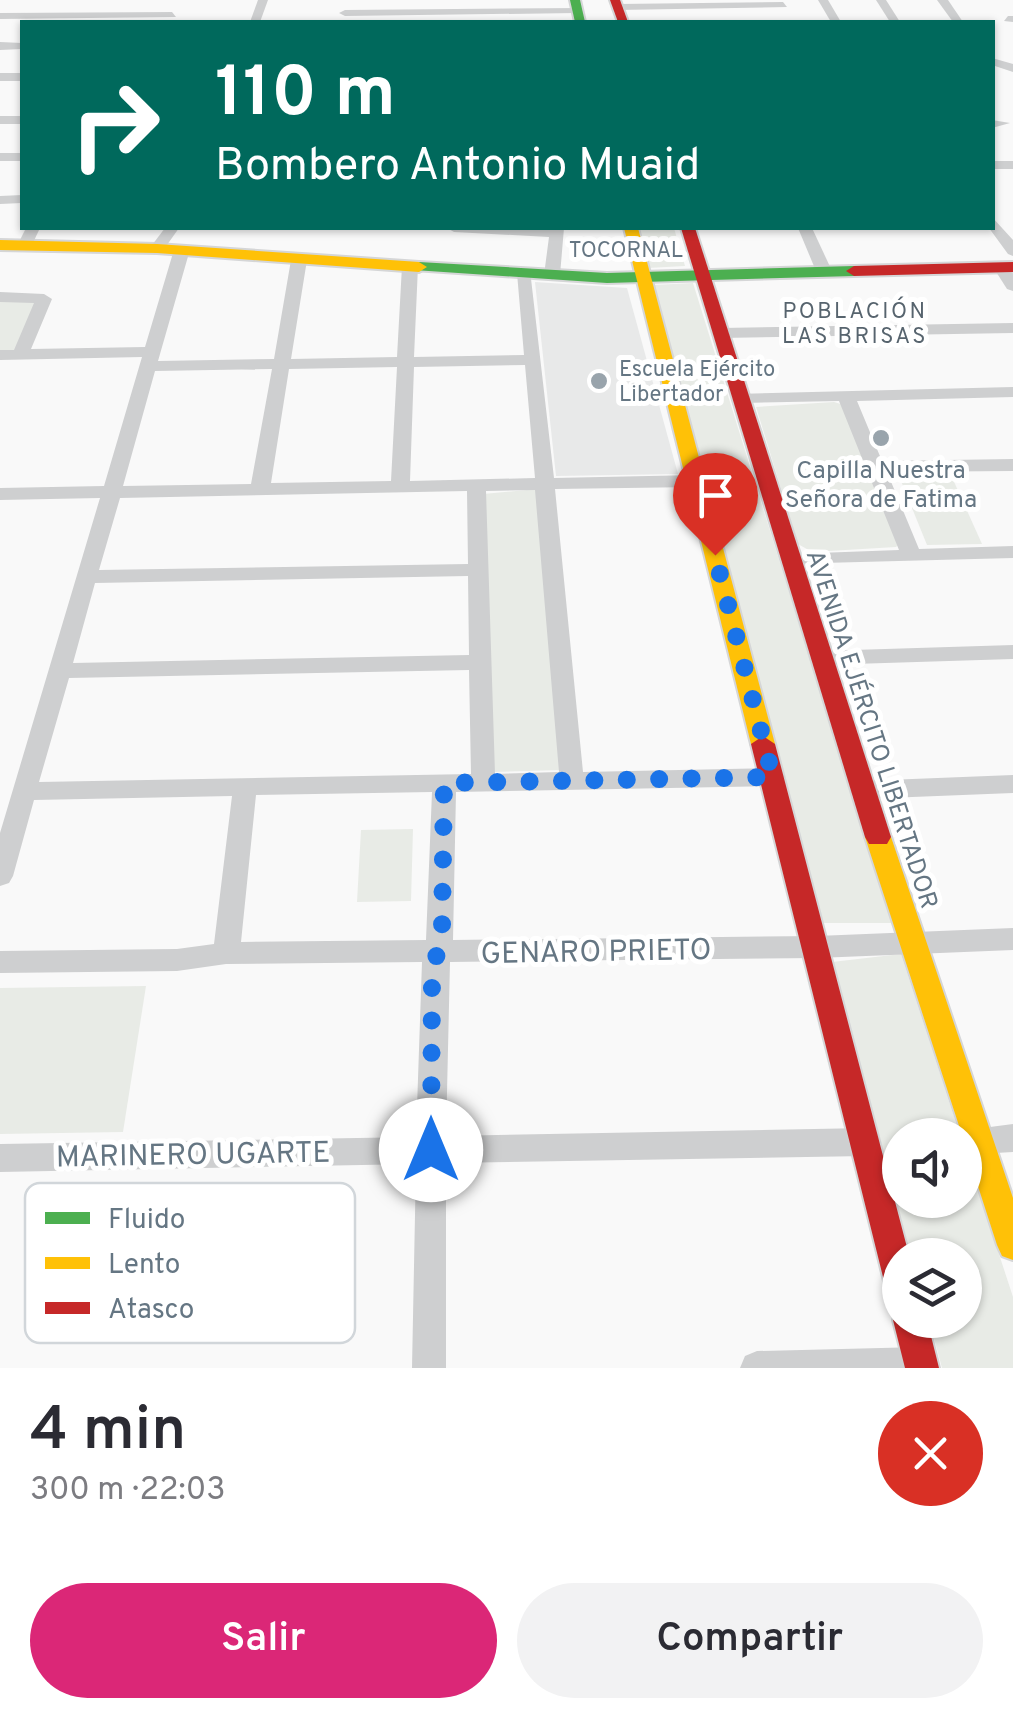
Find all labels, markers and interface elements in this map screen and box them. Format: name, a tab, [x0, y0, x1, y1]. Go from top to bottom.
text: 110 m	[215, 52, 396, 141]
icon: right	[50, 60, 180, 190]
text: Bombero Antonio Muaid	[215, 139, 700, 196]
street label: TOCORNAL	[569, 238, 683, 265]
district label: POBLACIÓN LAS BRISAS	[782, 296, 928, 351]
place label: Escuela Ejército Libertador	[619, 357, 775, 409]
marker: Escuela Ejército Libertador	[588, 370, 610, 392]
marker: Capilla Nuestra Señora de Fatima	[870, 427, 892, 449]
pin	[673, 453, 758, 556]
place label: Capilla Nuestra Señora de Fatima	[785, 456, 977, 517]
icon: arrive	[688, 468, 743, 523]
street label: AVENIDA EJÉRCITO LIBERTADOR	[797, 546, 944, 914]
street label: GENARO PRIETO	[480, 933, 712, 974]
position arrow	[379, 1098, 483, 1202]
map controls	[882, 1118, 982, 1338]
button: sound	[882, 1118, 982, 1218]
street label: MARINERO UGARTE	[55, 1136, 331, 1177]
legend	[25, 1183, 355, 1343]
text: Fluido	[108, 1203, 185, 1239]
button: layers	[882, 1238, 982, 1338]
text: Lento	[108, 1248, 180, 1284]
text: Atasco	[108, 1293, 194, 1329]
text: 4 min	[30, 1395, 186, 1471]
button: close	[878, 1401, 983, 1506]
text: 300 m · 22:03	[30, 1471, 226, 1511]
button: Salir	[30, 1583, 497, 1698]
button: Compartir	[517, 1583, 983, 1698]

